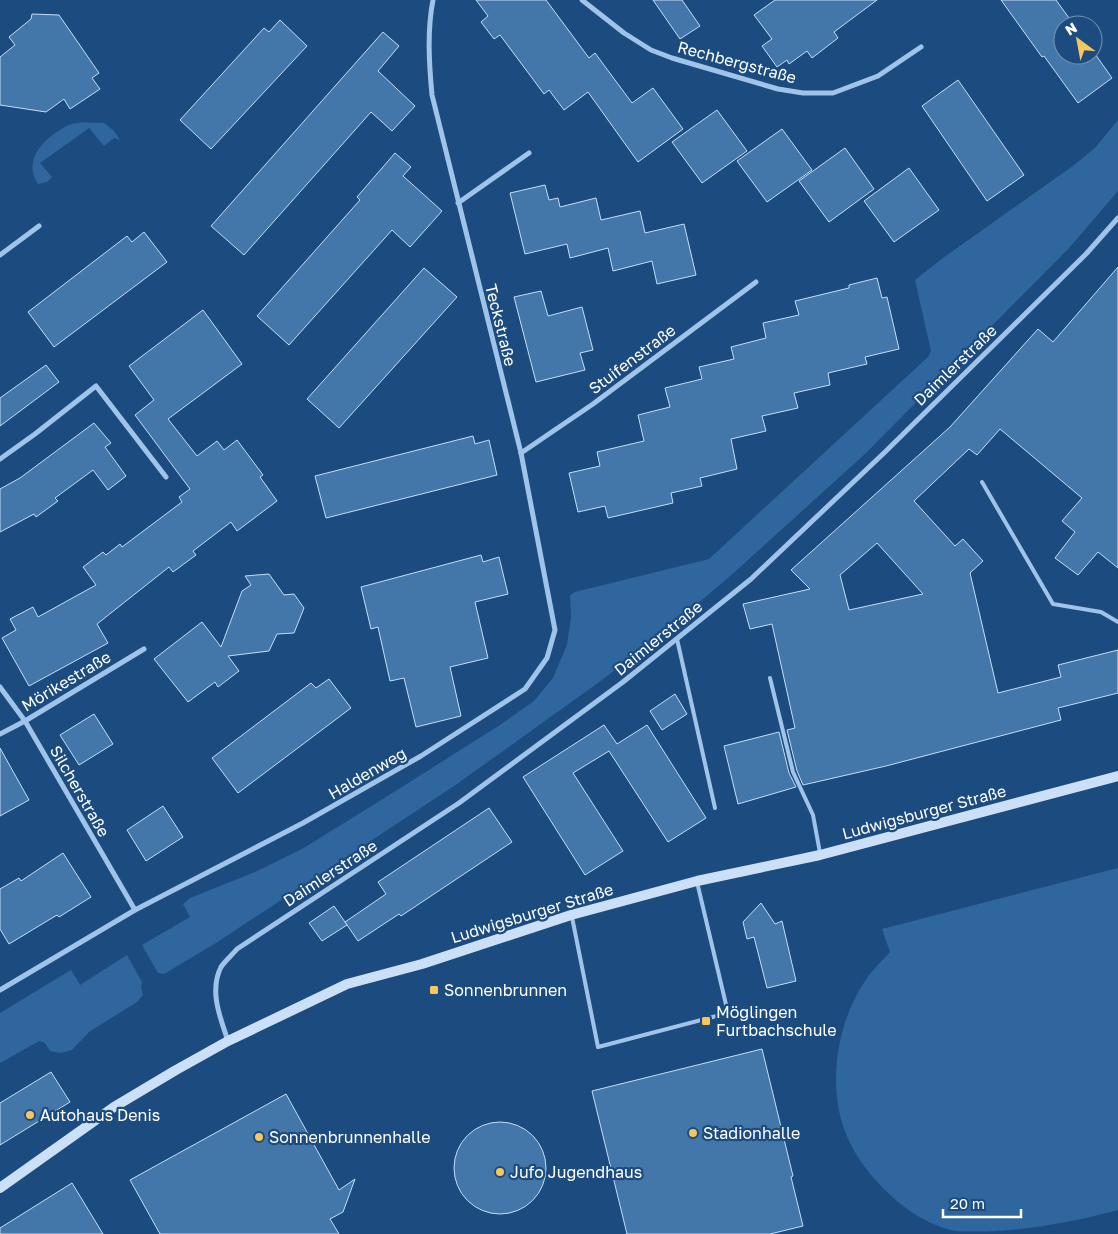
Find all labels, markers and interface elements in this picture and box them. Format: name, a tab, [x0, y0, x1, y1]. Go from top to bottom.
north arrow	[1053, 15, 1103, 65]
text: N	[1062, 19, 1080, 39]
street label: Rechbergstraße	[675, 37, 799, 87]
street label: Teckstraße	[481, 282, 521, 368]
street label: Stuifenstraße	[585, 320, 679, 398]
street label: Daimlerstraße	[909, 320, 1001, 410]
street label: Daimlerstraße	[610, 596, 706, 680]
street label: Mörikestraße	[18, 647, 114, 715]
street label: Silcherstraße	[46, 742, 114, 840]
street label: Haldenweg	[324, 743, 410, 803]
street label: Ludwigsburger Straße	[840, 780, 1008, 844]
street label: Daimlerstraße	[279, 835, 381, 911]
street label: Ludwigsburger Straße	[448, 879, 616, 947]
place label: Sonnenbrunnen	[444, 980, 567, 1000]
marker: Sonnenbrunnen	[428, 984, 440, 996]
place label: Möglingen Furtbachschule	[716, 1002, 837, 1040]
marker: Möglingen Furtbachschule	[700, 1015, 712, 1027]
place label: Autohaus Denis	[40, 1105, 160, 1125]
marker: Autohaus Denis	[24, 1109, 36, 1121]
place label: Stadionhalle	[703, 1123, 800, 1143]
place label: Sonnenbrunnenhalle	[269, 1127, 430, 1147]
marker: Stadionhalle	[687, 1127, 699, 1139]
marker: Sonnenbrunnenhalle	[253, 1131, 265, 1143]
place label: Jufo Jugendhaus	[510, 1162, 642, 1182]
marker: Jufo Jugendhaus	[494, 1166, 506, 1178]
scale bar	[943, 1186, 1020, 1218]
text: 20 m	[950, 1194, 985, 1212]

